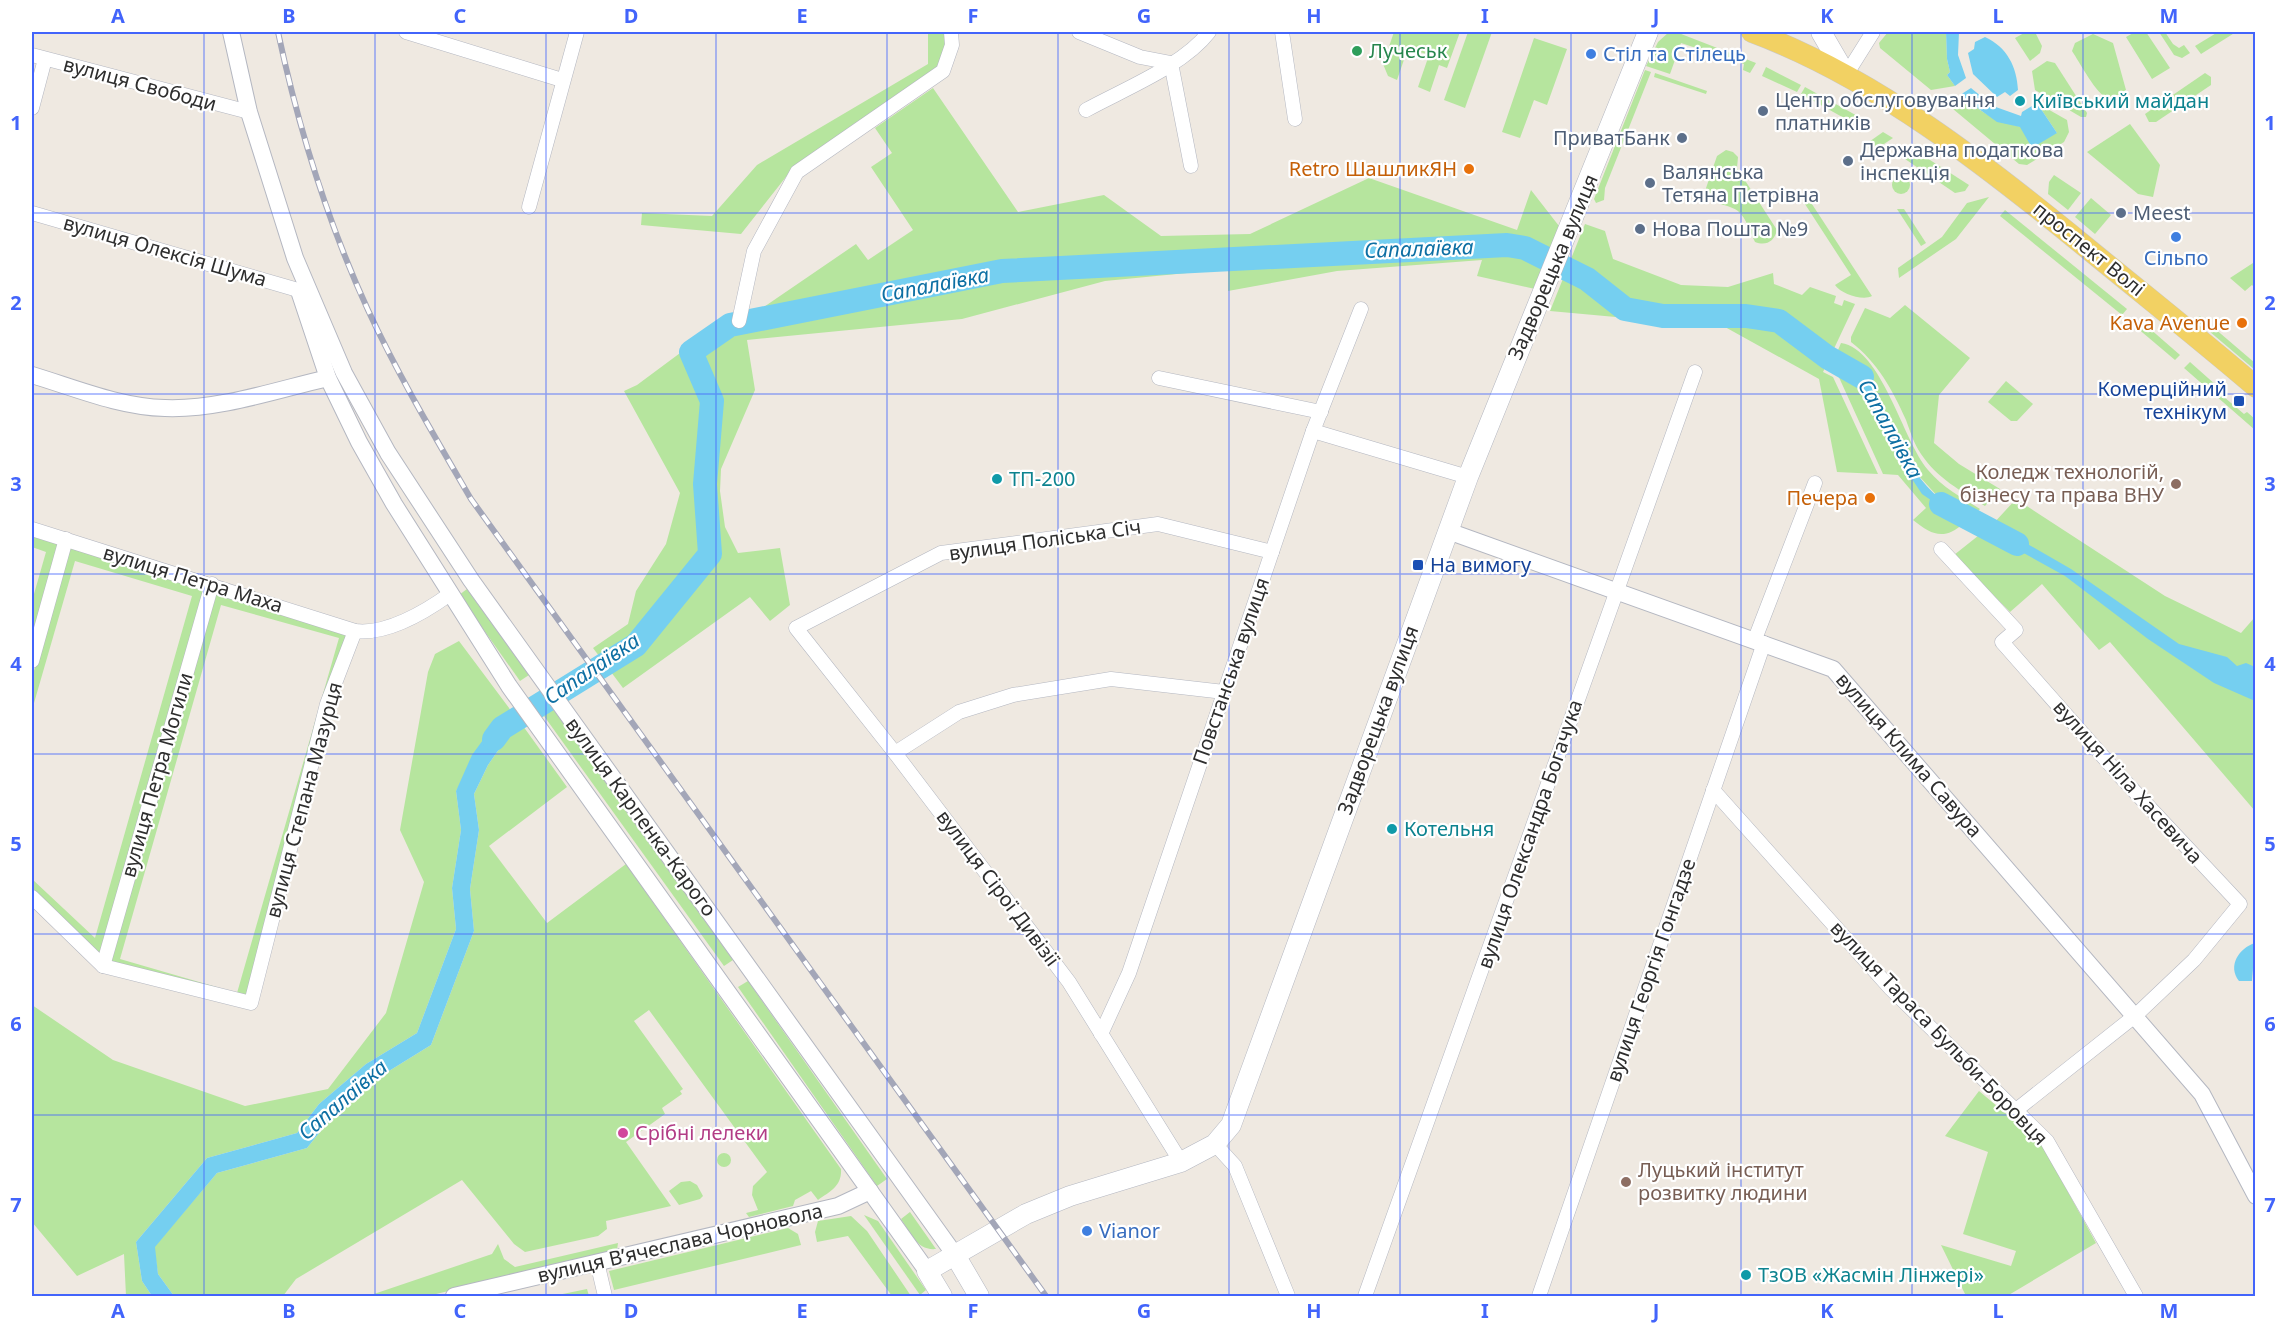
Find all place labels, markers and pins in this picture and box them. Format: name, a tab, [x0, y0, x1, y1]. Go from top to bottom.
place label: Лучеськ	[1369, 37, 1448, 64]
place label: Стіл та Стілець	[1603, 40, 1746, 67]
marker: Лучеськ	[1350, 44, 1364, 58]
marker: Стіл та Стілець	[1584, 47, 1598, 61]
place label: Центр обслуговування платників	[1775, 86, 1996, 136]
place label: Київський майдан	[2032, 87, 2209, 114]
marker: Київський майдан	[2013, 94, 2027, 108]
marker: Центр обслуговування платників	[1756, 104, 1770, 118]
place label: ПриватБанк	[1553, 124, 1670, 151]
marker: ПриватБанк	[1675, 131, 1689, 145]
place label: Державна податкова інспекція	[1860, 136, 2064, 186]
marker: Державна податкова інспекція	[1841, 154, 1855, 168]
place label: Retro ШашликЯН	[1289, 155, 1457, 182]
place label: Валянська Тетяна Петрівна	[1662, 158, 1819, 208]
marker: Retro ШашликЯН	[1462, 162, 1476, 176]
marker: Валянська Тетяна Петрівна	[1643, 176, 1657, 190]
place label: Meest	[2133, 199, 2191, 226]
marker: Meest	[2114, 206, 2128, 220]
place label: Нова Пошта №9	[1652, 215, 1808, 242]
marker: Нова Пошта №9	[1633, 222, 1647, 236]
marker: Сільпо	[2169, 230, 2183, 244]
place label: Сільпо	[2144, 244, 2208, 271]
place label: Kava Avenue	[2110, 309, 2230, 336]
marker: Kava Avenue	[2235, 316, 2249, 330]
place label: Комерційний технікум	[2098, 375, 2227, 425]
marker: Комерційний технікум	[2232, 394, 2246, 408]
place label: Коледж технологій, бізнесу та права ВНУ	[1960, 458, 2165, 508]
place label: ТП-200	[1009, 465, 1076, 492]
marker: ТП-200	[990, 472, 1004, 486]
marker: Коледж технологій, бізнесу та права ВНУ	[2169, 477, 2183, 491]
place label: Печера	[1786, 484, 1858, 511]
marker: Печера	[1863, 491, 1877, 505]
place label: На вимогу	[1430, 551, 1532, 578]
marker: На вимогу	[1411, 558, 1425, 572]
place label: Котельня	[1404, 815, 1494, 842]
marker: Котельня	[1385, 822, 1399, 836]
place label: Срібні лелеки	[635, 1119, 768, 1146]
marker: Срібні лелеки	[616, 1126, 630, 1140]
place label: Луцький інститут розвитку людини	[1638, 1156, 1808, 1206]
marker: Луцький інститут розвитку людини	[1619, 1175, 1633, 1189]
place label: Vianor	[1099, 1217, 1160, 1244]
marker: Vianor	[1080, 1224, 1094, 1238]
place label: ТзОВ «Жасмін Лінжері»	[1758, 1261, 1984, 1288]
marker: ТзОВ «Жасмін Лінжері»	[1739, 1268, 1753, 1282]

